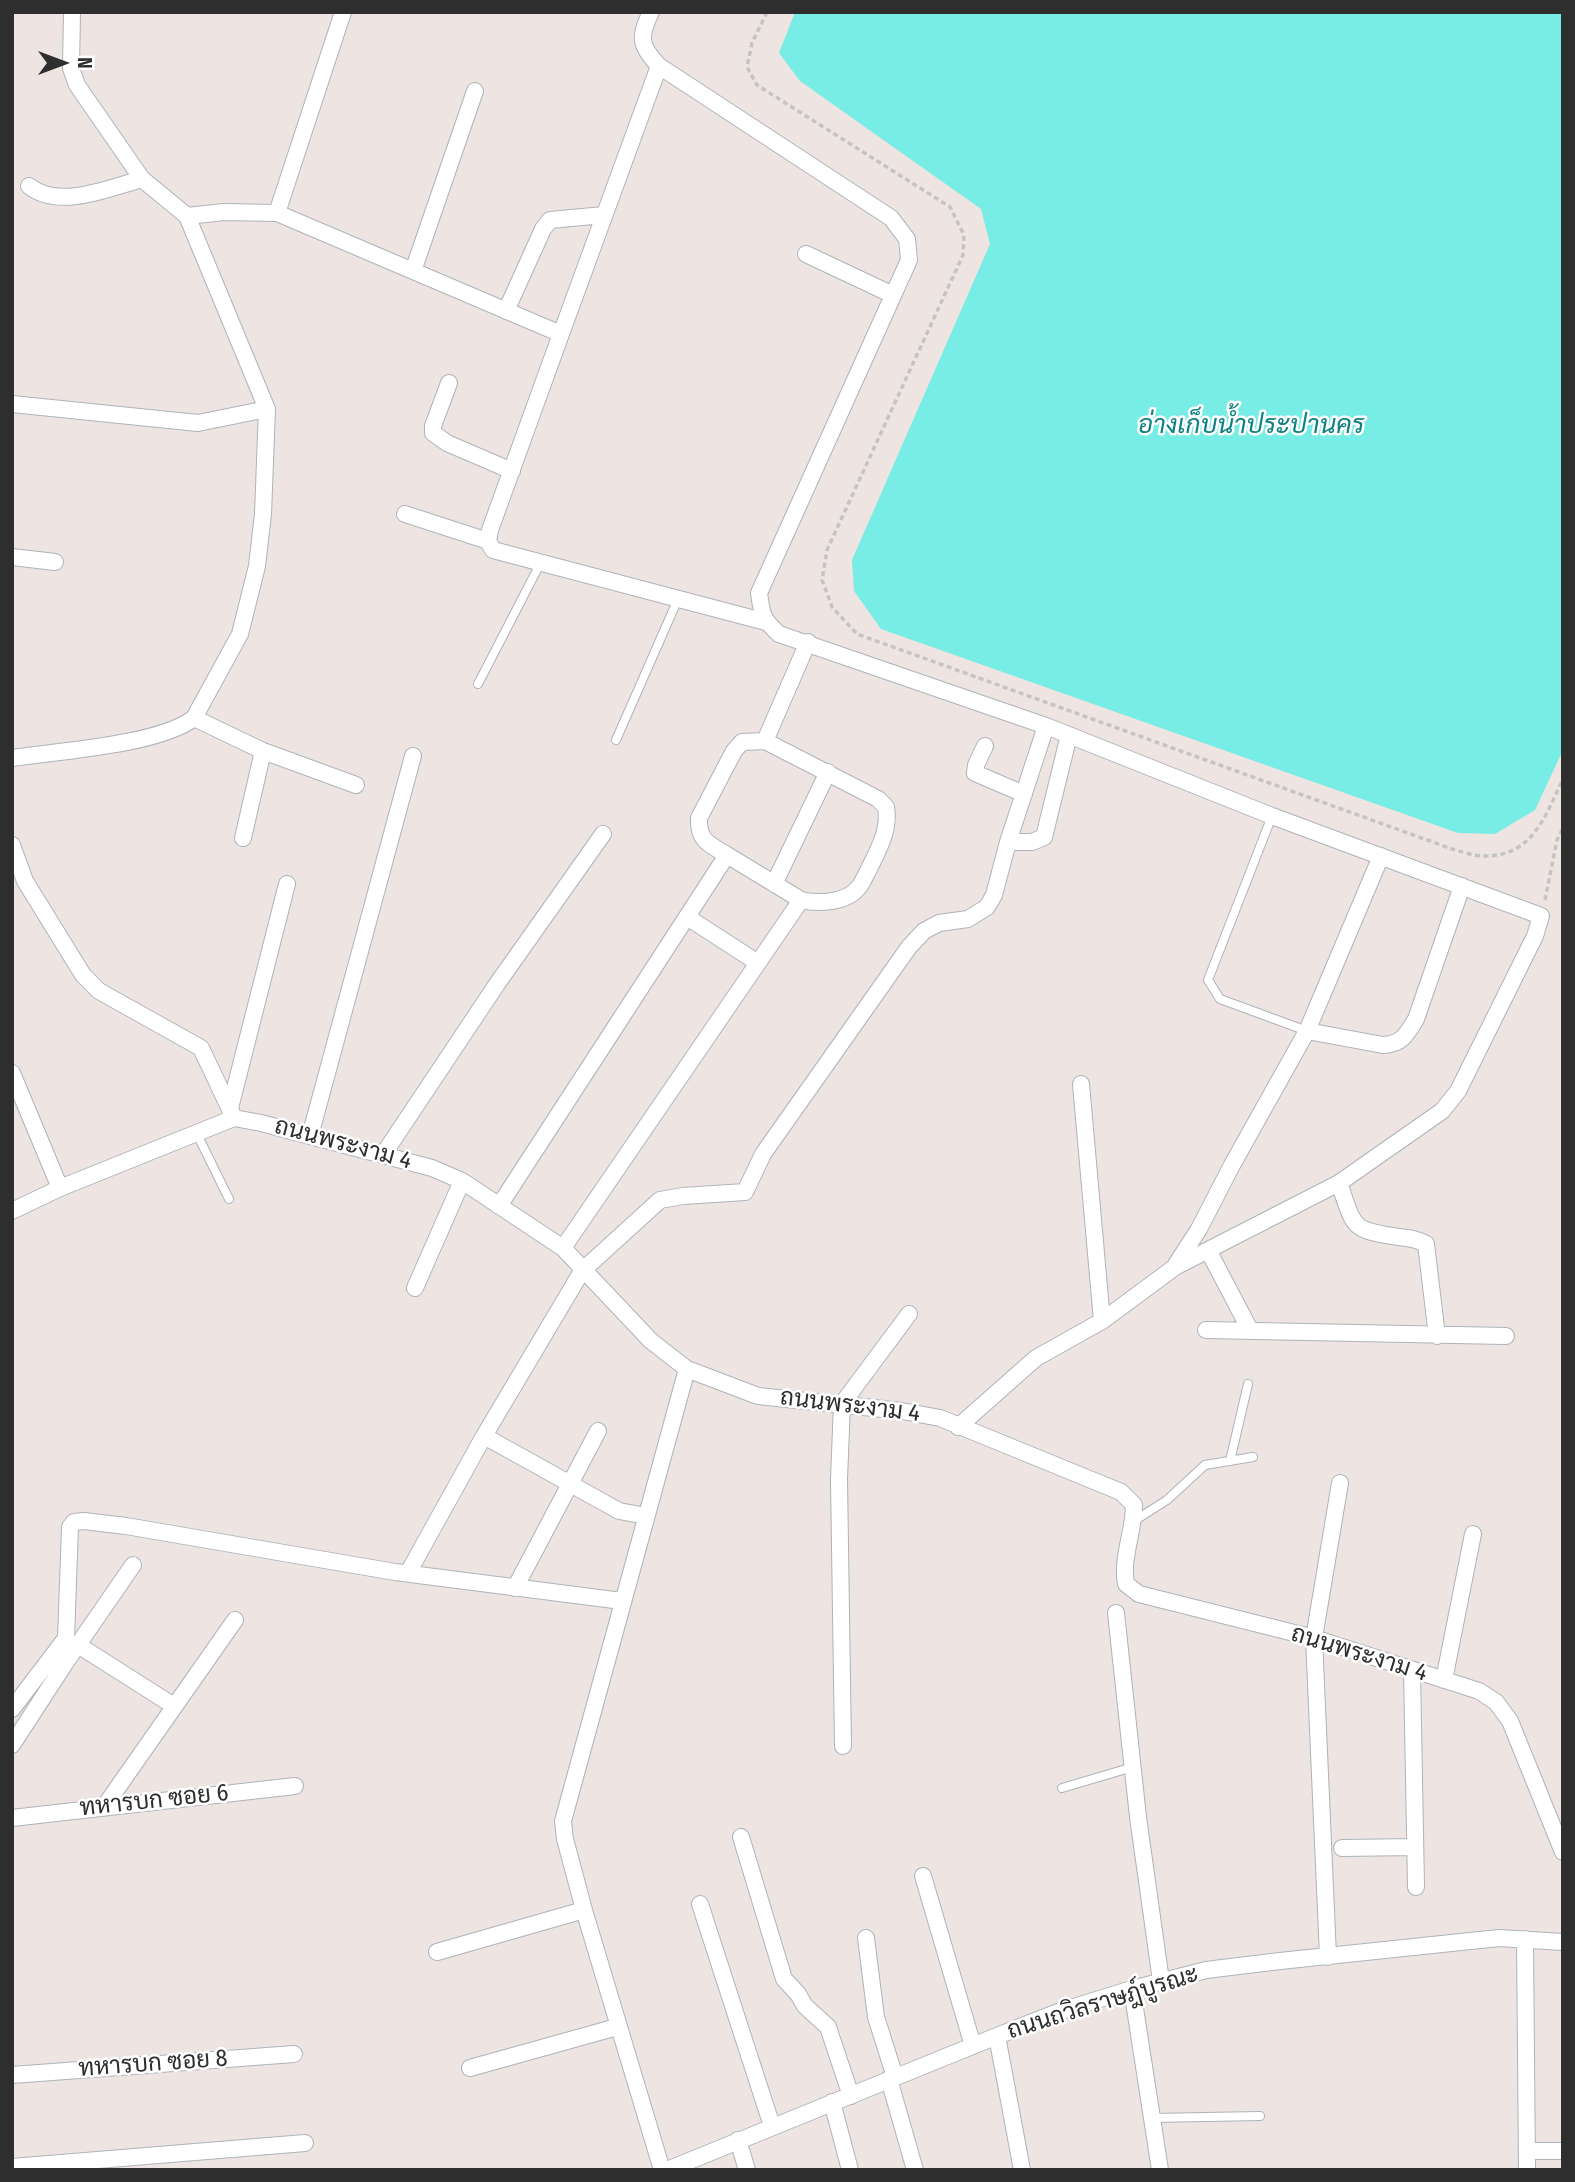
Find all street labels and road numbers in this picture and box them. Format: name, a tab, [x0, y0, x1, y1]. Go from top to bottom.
street label: ถนนพระงาม 4	[271, 1112, 415, 1176]
street label: ถนนพระงาม 4	[778, 1383, 922, 1429]
street label: ถนนพระงาม 4	[1287, 1620, 1431, 1688]
street label: ทหารบก ซอย 6	[78, 1779, 230, 1823]
street label: ถนนถวิลราษฎ์บูรณะ	[1004, 1960, 1202, 2046]
street label: ทหารบก ซอย 8	[77, 2044, 229, 2084]

